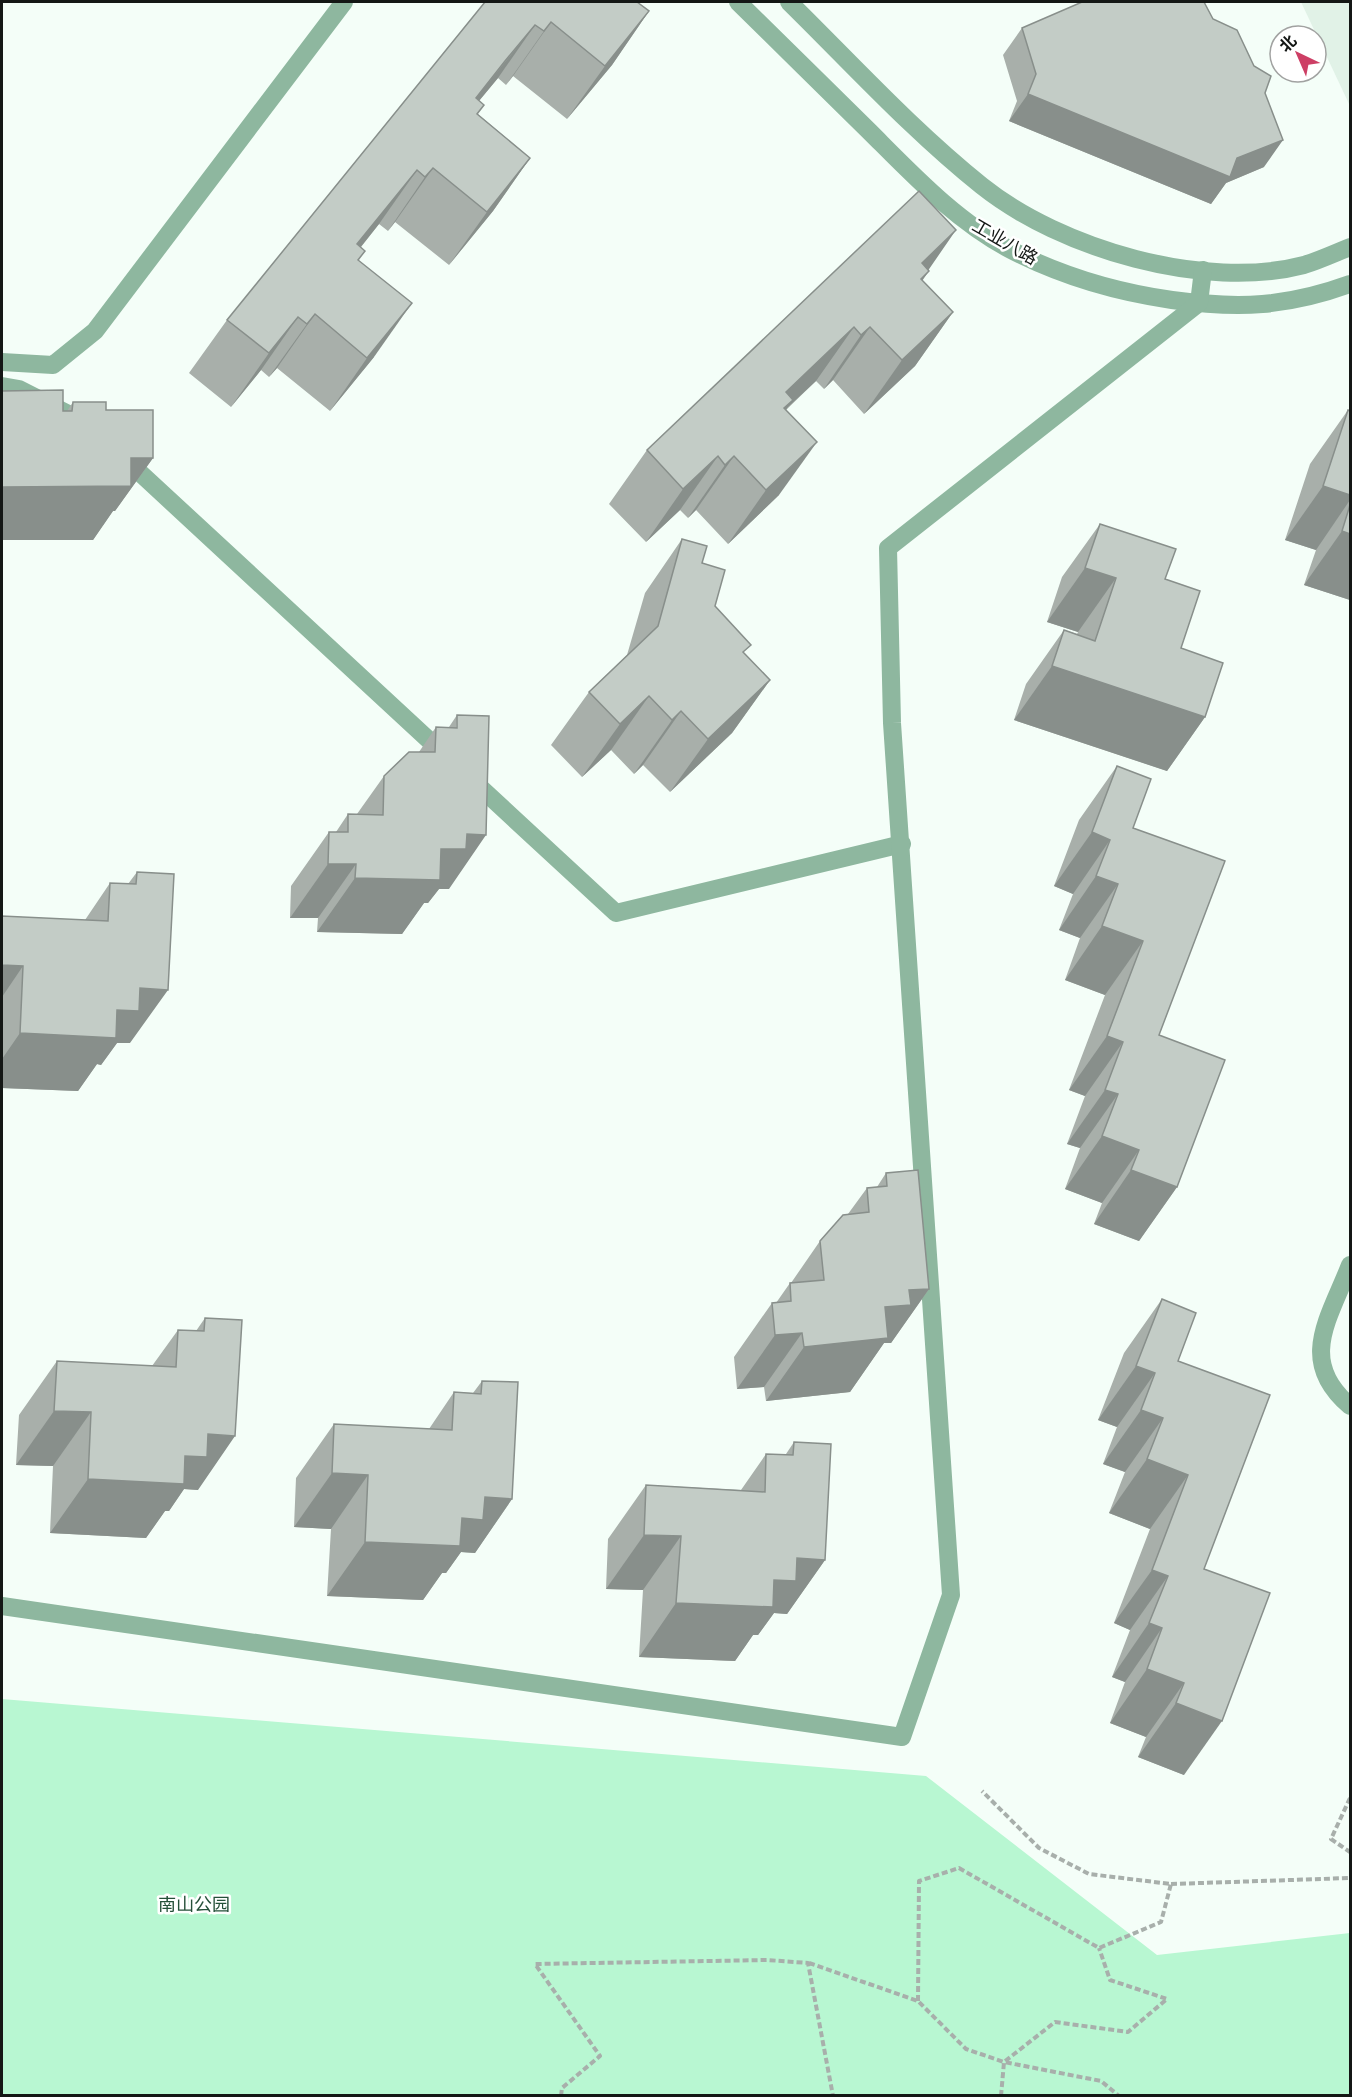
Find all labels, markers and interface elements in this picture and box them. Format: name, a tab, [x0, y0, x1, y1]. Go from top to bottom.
north arrow	[1268, 24, 1328, 84]
text: 北	[1276, 31, 1300, 56]
street label: 工业八路	[969, 214, 1042, 269]
park label: 南山公园	[158, 1894, 230, 1915]

